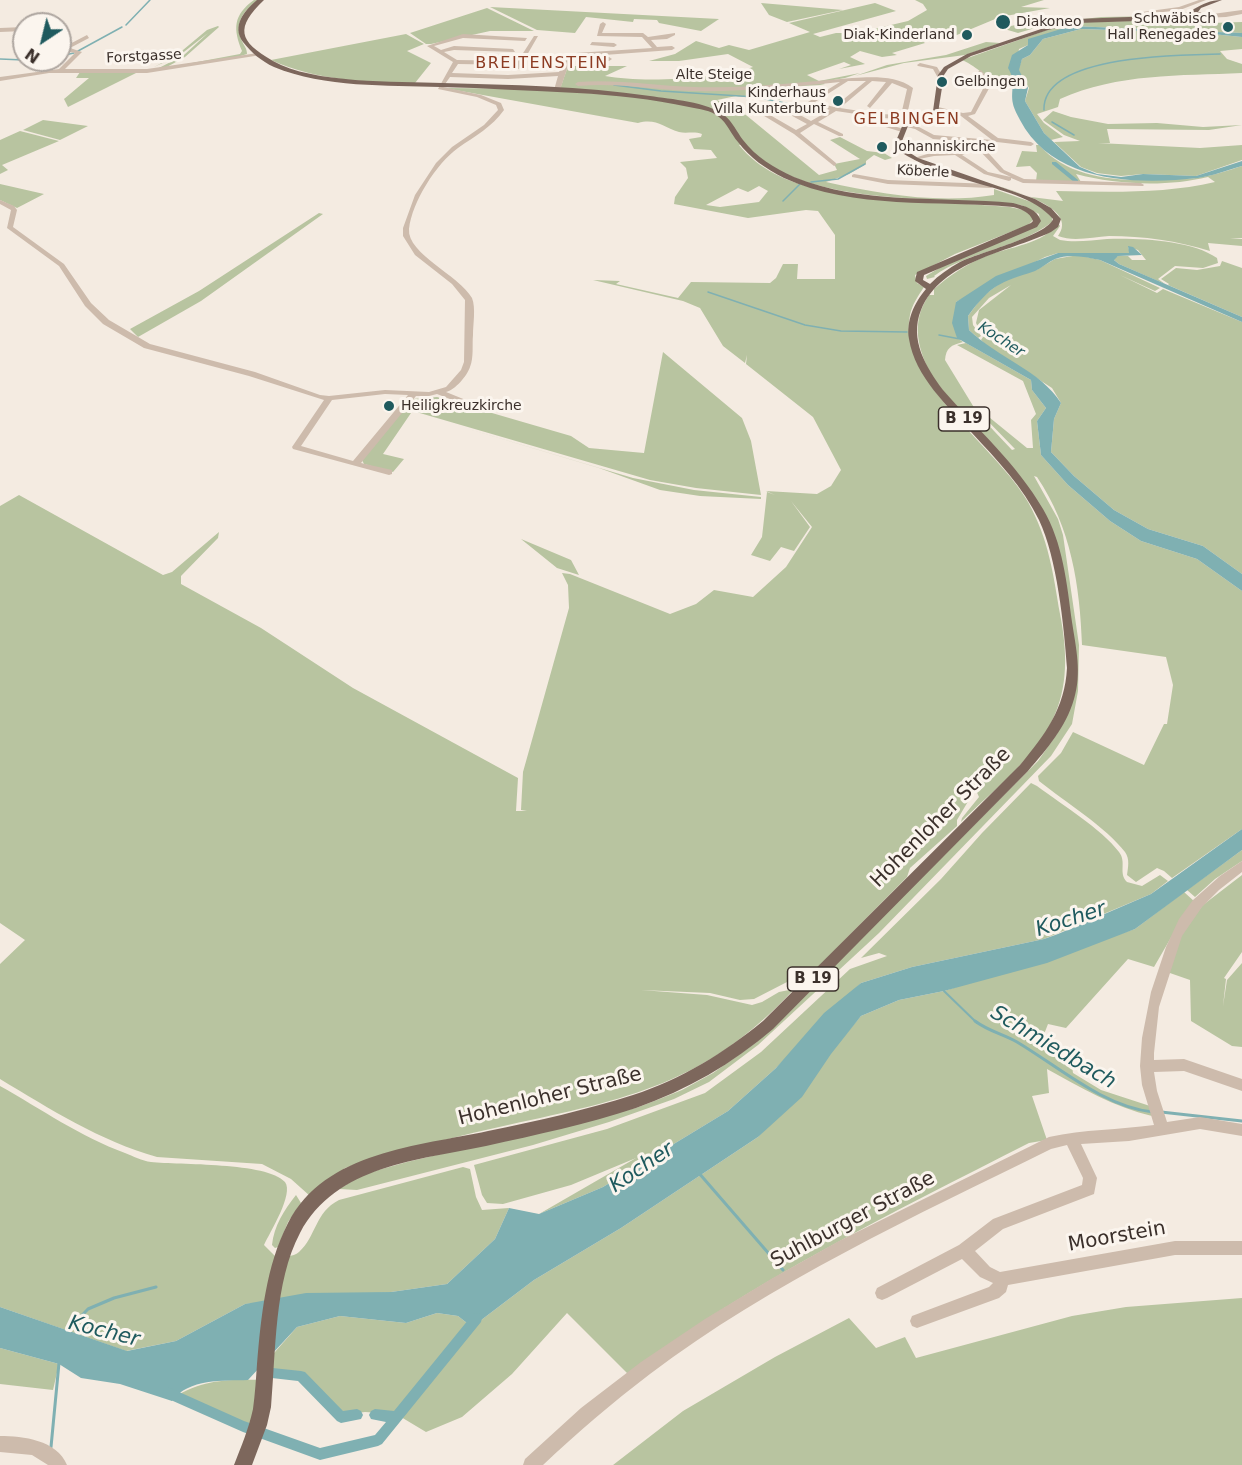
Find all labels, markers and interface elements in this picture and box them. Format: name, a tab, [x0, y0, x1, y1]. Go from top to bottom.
place label: Schwäbisch Hall Renegades	[1107, 11, 1216, 44]
north arrow	[12, 12, 72, 72]
marker: Diakoneo	[994, 13, 1012, 31]
place label: Diakoneo	[1016, 14, 1081, 30]
marker: Schwäbisch Hall Renegades	[1221, 20, 1235, 34]
place label: Diak-Kinderland	[843, 27, 955, 43]
marker: Diak-Kinderland	[960, 28, 974, 42]
text: N	[22, 44, 43, 67]
street label: Forstgasse	[106, 47, 182, 67]
district label: BREITENSTEIN	[475, 54, 609, 74]
street label: Alte Steige	[676, 67, 752, 83]
place label: Gelbingen	[954, 74, 1025, 90]
marker: Gelbingen	[935, 75, 949, 89]
place label: Kinderhaus Villa Kunterbunt	[714, 85, 826, 118]
marker: Kinderhaus Villa Kunterbunt	[831, 94, 845, 108]
district label: GELBINGEN	[853, 110, 961, 130]
place label: Johanniskirche	[894, 139, 996, 155]
marker: Johanniskirche	[875, 140, 889, 154]
street label: Köberle	[896, 162, 950, 182]
water label: Kocher	[974, 318, 1028, 362]
place label: Heiligkreuzkirche	[401, 398, 522, 414]
marker: Heiligkreuzkirche	[382, 399, 396, 413]
road number: B 19	[938, 407, 990, 431]
street label: Hohenloher Straße	[866, 743, 1016, 893]
water label: Kocher	[1033, 897, 1109, 943]
road number: B 19	[788, 967, 838, 991]
water label: Schmiedbach	[986, 1001, 1120, 1095]
street label: Hohenloher Straße	[456, 1063, 644, 1131]
water label: Kocher	[605, 1137, 679, 1199]
street label: Suhlburger Straße	[767, 1167, 939, 1273]
street label: Moorstein	[1066, 1217, 1168, 1257]
water label: Kocher	[66, 1311, 142, 1353]

